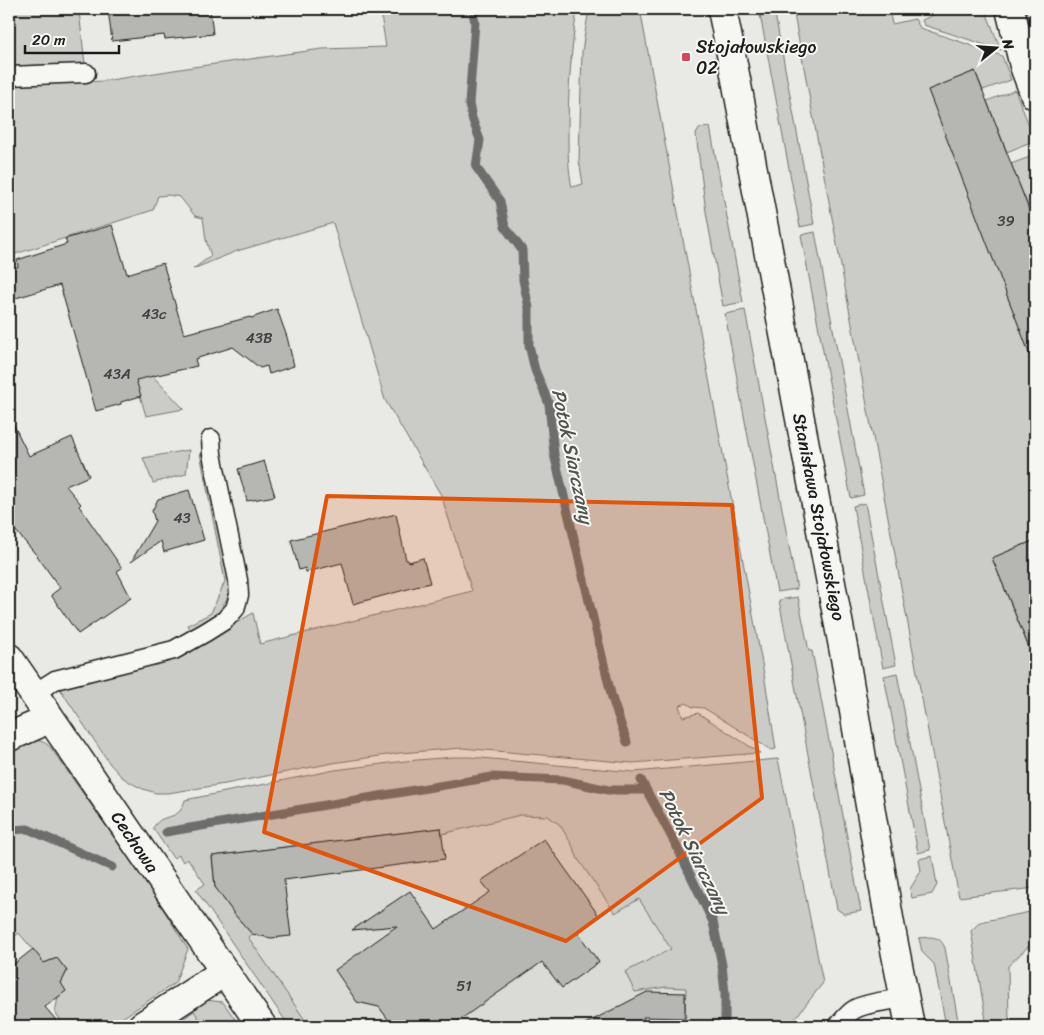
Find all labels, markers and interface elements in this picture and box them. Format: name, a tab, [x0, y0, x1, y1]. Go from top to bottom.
scale bar	[25, 22, 119, 54]
north arrow	[972, 22, 1022, 72]
text: 20 m	[32, 27, 66, 53]
place label: Stojałowskiego 02	[696, 31, 817, 84]
text: N	[994, 35, 1021, 53]
marker: Stojałowskiego 02	[680, 51, 692, 63]
house number: 39	[997, 208, 1015, 234]
house number: 43c	[141, 301, 167, 327]
house number: 43B	[245, 325, 273, 351]
house number: 43A	[103, 361, 131, 387]
water label: Potok Siarczany	[542, 386, 604, 530]
street label: Stanisława Stojałowskiego	[783, 410, 855, 624]
house number: 43	[173, 505, 191, 531]
water label: Potok Siarczany	[650, 782, 741, 923]
street label: Cechowa	[102, 804, 168, 880]
house number: 51	[456, 973, 472, 999]

